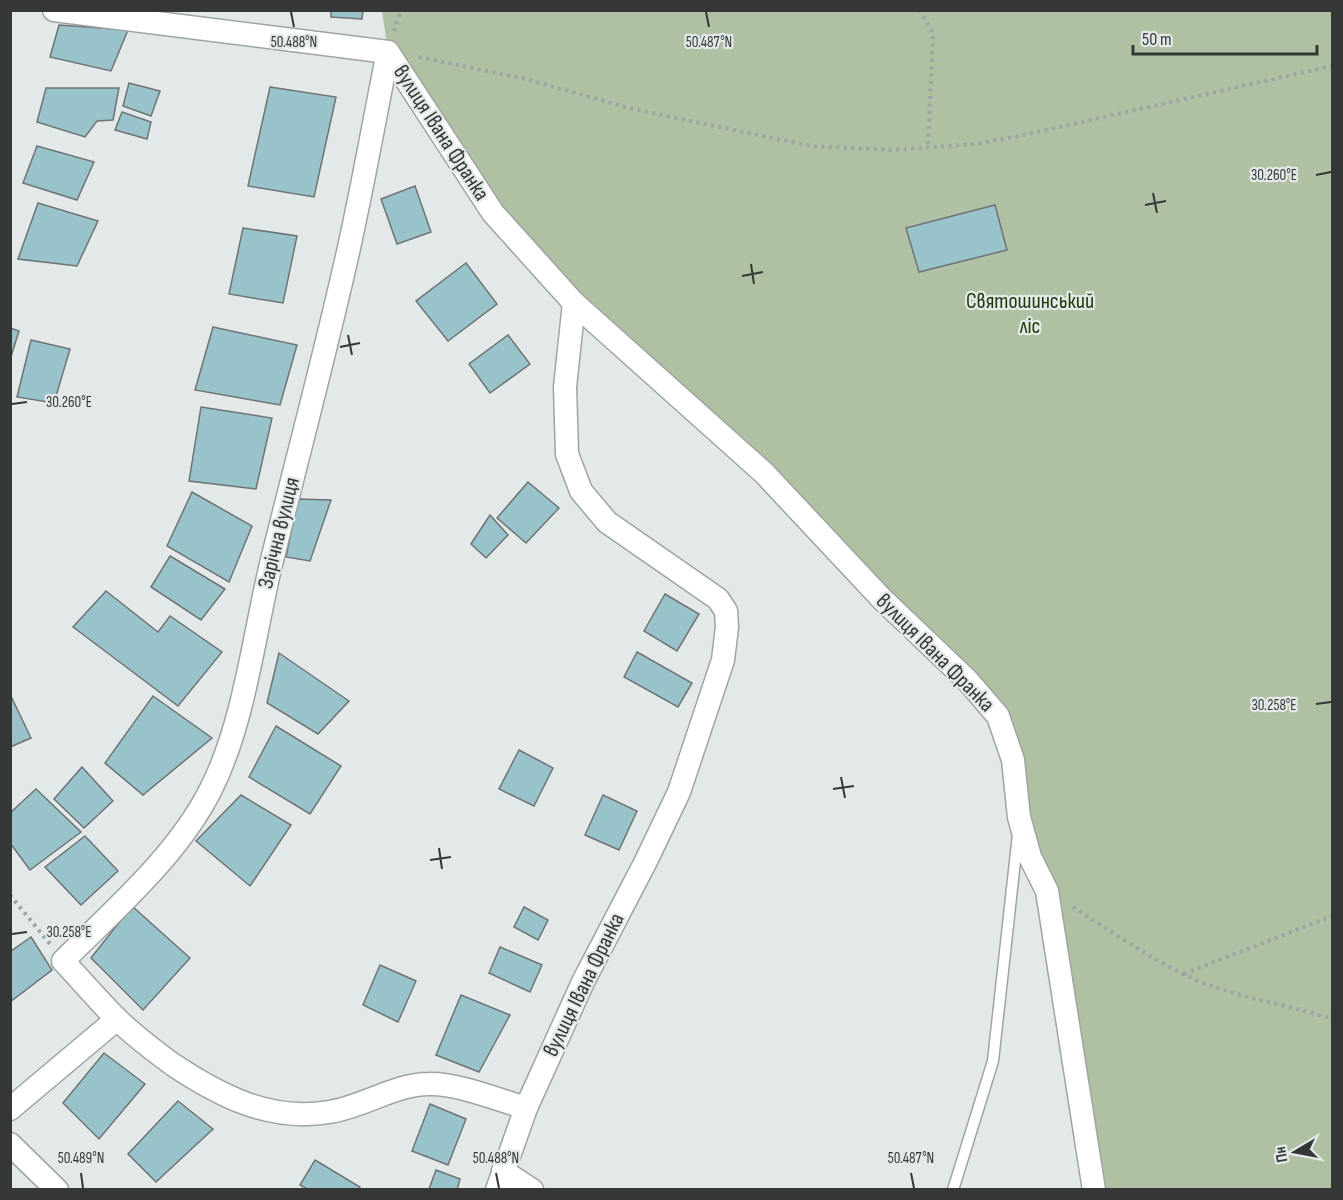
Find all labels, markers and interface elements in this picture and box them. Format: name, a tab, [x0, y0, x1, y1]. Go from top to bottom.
scale bar	[1133, 18, 1318, 56]
text: 50 m	[1142, 29, 1172, 50]
text: 50.488°N	[271, 33, 317, 52]
text: 50.487°N	[686, 33, 732, 52]
street label: вулиця Івана Франка	[387, 60, 495, 206]
text: 30.260°E	[1251, 166, 1297, 185]
park label: Святошинський ліс	[966, 288, 1094, 340]
text: 30.260°E	[46, 393, 92, 412]
street label: Зарічна вулиця	[252, 475, 306, 591]
street label: вулиця Івана Франка	[870, 588, 1000, 718]
text: 30.258°E	[1251, 696, 1297, 715]
street label: вулиця Івана Франка	[538, 909, 630, 1061]
text: 30.258°E	[46, 923, 92, 942]
north arrow	[1265, 1122, 1325, 1182]
text: Пн	[1271, 1145, 1292, 1164]
text: 50.489°N	[58, 1149, 104, 1168]
text: 50.488°N	[473, 1149, 519, 1168]
text: 50.487°N	[888, 1149, 934, 1168]

